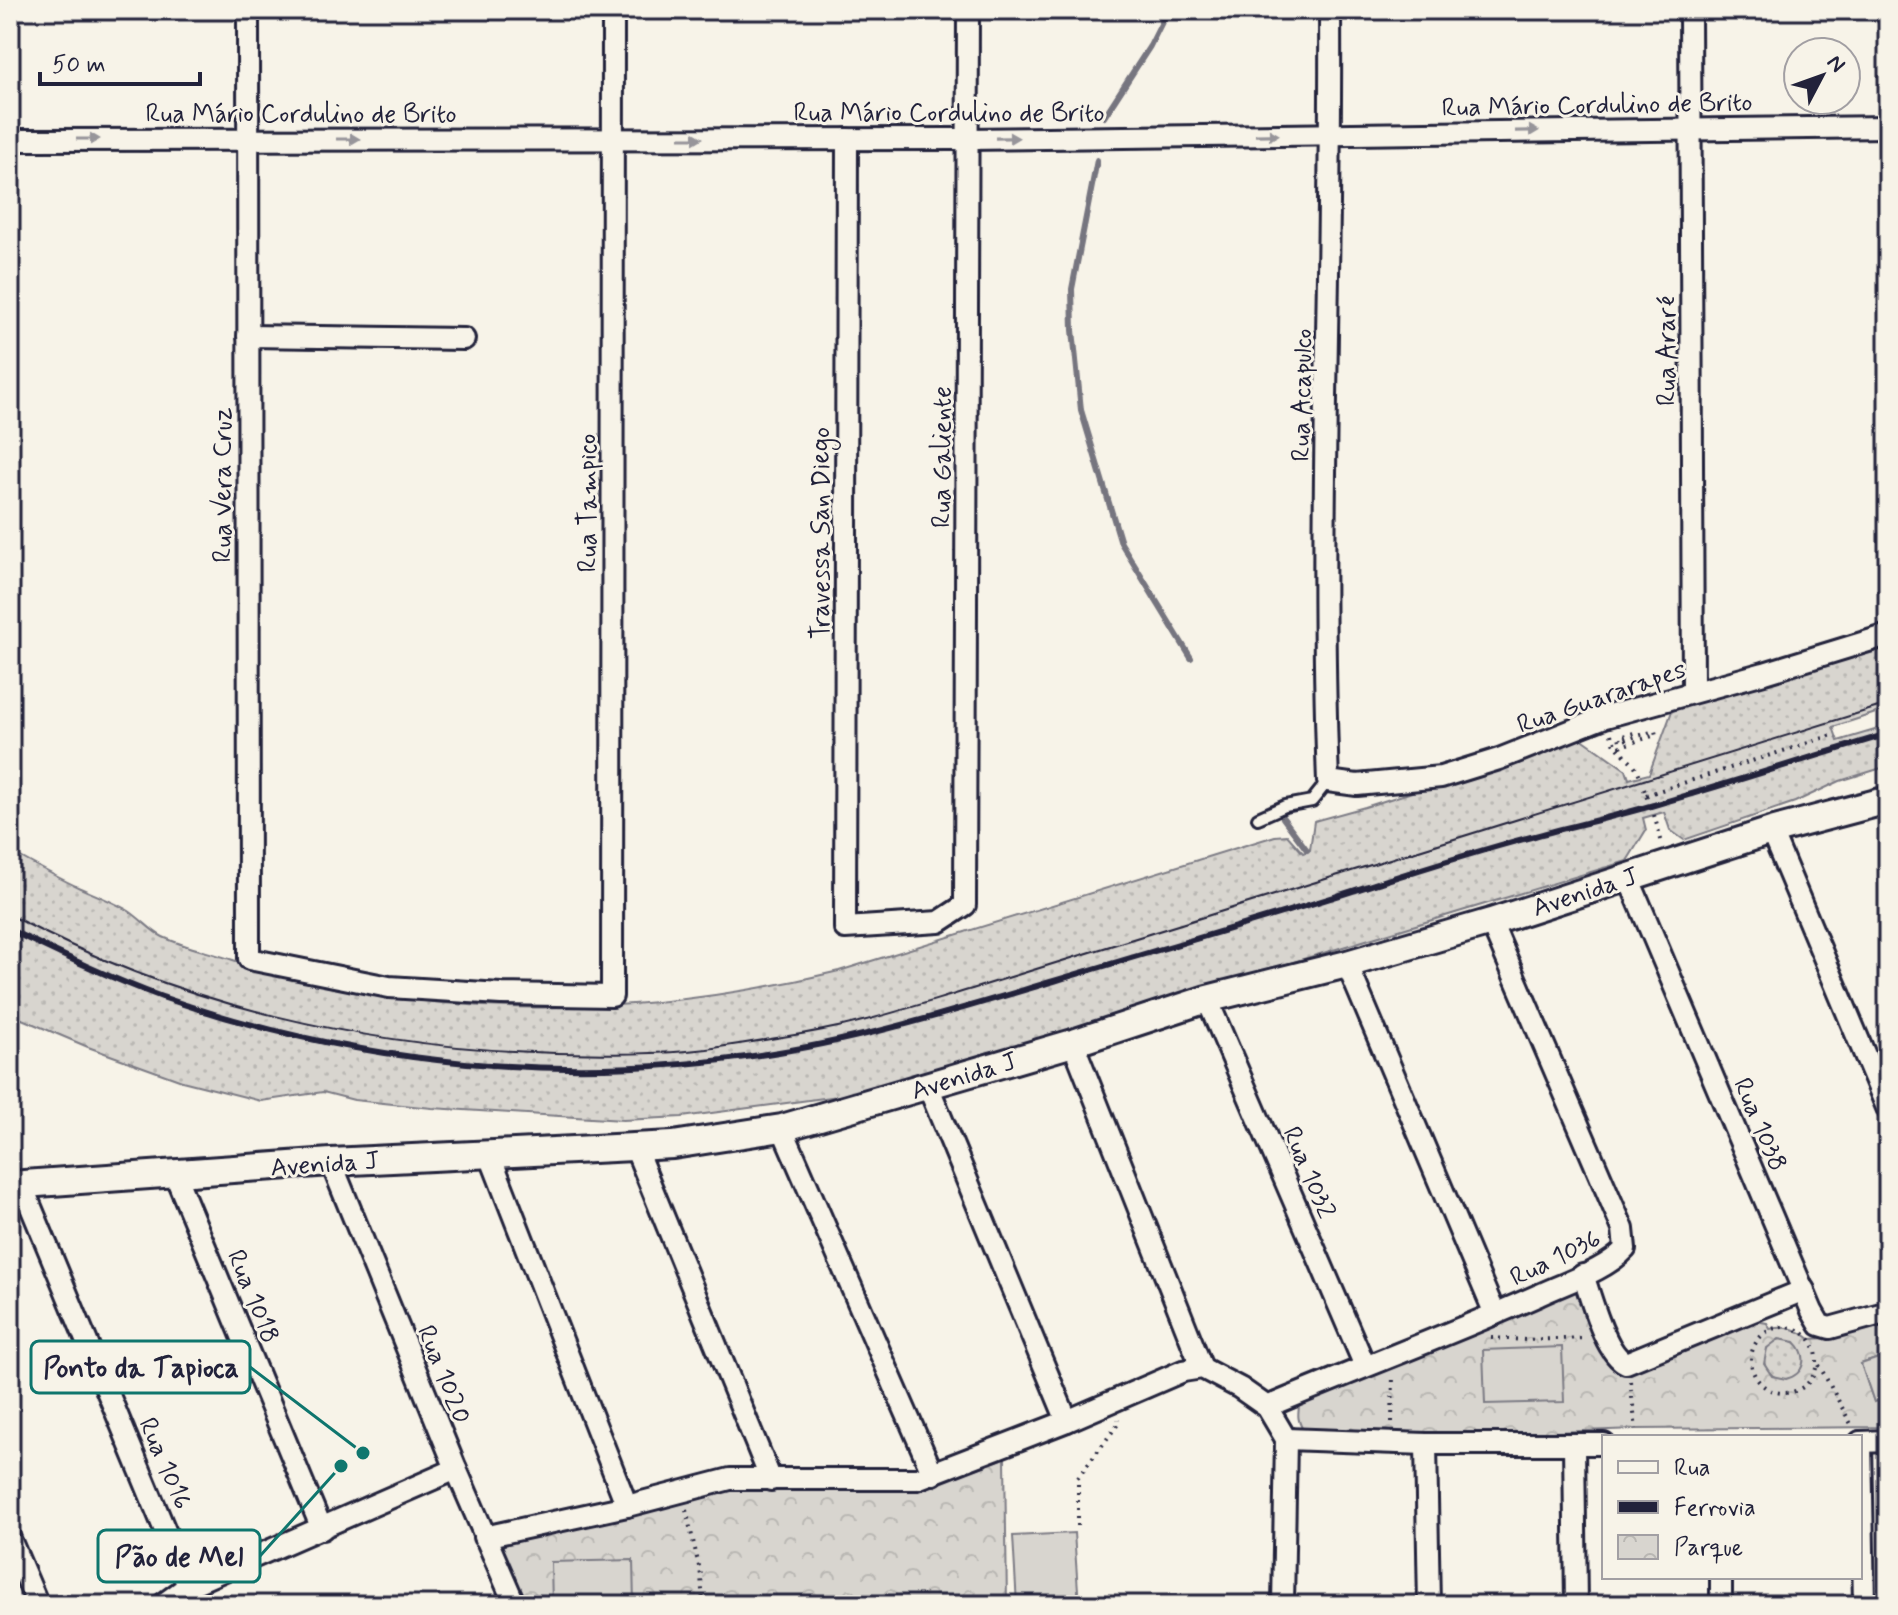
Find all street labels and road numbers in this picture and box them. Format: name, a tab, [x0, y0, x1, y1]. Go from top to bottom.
street label: Rua Mário Cordulino de Brito	[1441, 86, 1753, 126]
street label: Rua Mário Cordulino de Brito	[793, 97, 1105, 131]
street label: Rua Mário Cordulino de Brito	[145, 98, 457, 132]
street label: Rua Araré	[1651, 296, 1685, 406]
street label: Rua Acapulco	[1285, 328, 1321, 462]
street label: Rua Galiente	[926, 386, 960, 528]
street label: Rua Vera Cruz	[207, 407, 241, 563]
street label: Travessa San Diego	[805, 427, 841, 639]
street label: Rua Tampico	[572, 434, 606, 572]
street label: Rua Guararapes	[1513, 653, 1691, 743]
street label: Avenida J	[1528, 860, 1643, 926]
street label: Avenida J	[907, 1045, 1022, 1109]
street label: Rua 1038	[1724, 1073, 1794, 1177]
street label: Rua 1032	[1274, 1122, 1343, 1224]
street label: Avenida J	[269, 1144, 381, 1186]
street label: Rua 1036	[1505, 1222, 1607, 1295]
street label: Rua 1018	[218, 1245, 286, 1348]
street label: Rua 1020	[408, 1321, 478, 1429]
street label: Rua 1016	[130, 1413, 199, 1515]

